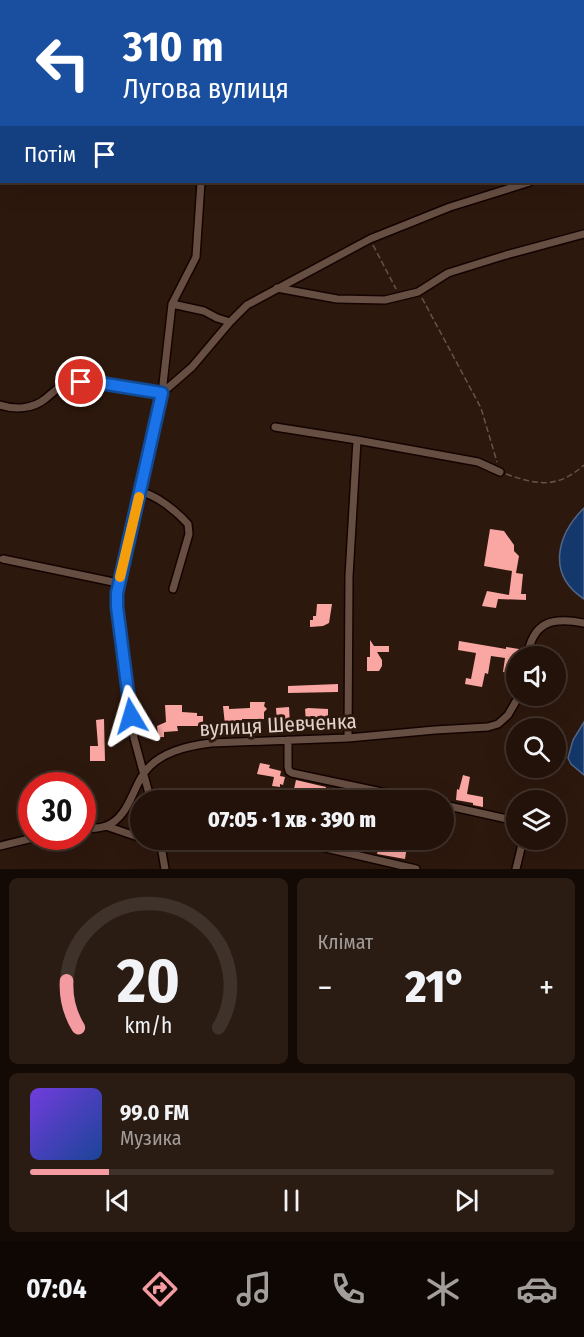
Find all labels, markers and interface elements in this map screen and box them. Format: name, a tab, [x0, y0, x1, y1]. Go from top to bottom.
text: 310 m	[123, 22, 224, 72]
icon: left	[24, 24, 102, 102]
text: Лугова вулиця	[123, 73, 289, 105]
icon: arrive	[88, 138, 121, 171]
text: Потім	[24, 141, 76, 168]
pin	[55, 356, 106, 407]
icon: arrive	[64, 365, 97, 398]
map controls	[506, 646, 566, 850]
button: sound	[506, 646, 566, 706]
position arrow	[99, 684, 163, 748]
street label: вулиця Шевченка	[199, 708, 357, 742]
button: search	[506, 718, 566, 778]
speed limit sign: 30	[18, 772, 96, 850]
button: layers	[506, 790, 566, 850]
text: 07:05 · 1 хв · 390 m	[208, 806, 376, 833]
text: Клімат	[318, 930, 373, 954]
text: 20	[116, 944, 180, 1019]
text: 21°	[405, 960, 466, 1014]
text: −	[318, 968, 332, 1008]
text: +	[539, 968, 554, 1008]
text: km/h	[124, 1013, 172, 1039]
text: 99.0 FM	[120, 1099, 189, 1126]
text: Музика	[120, 1126, 182, 1150]
icon: previous	[101, 1184, 134, 1217]
icon: pause	[275, 1184, 308, 1217]
icon: next	[450, 1184, 483, 1217]
icon: directions	[139, 1268, 181, 1310]
icon: music	[233, 1268, 275, 1310]
icon: phone	[327, 1268, 369, 1310]
icon: climate	[422, 1268, 464, 1310]
icon: car	[516, 1268, 558, 1310]
text: 07:04	[26, 1273, 87, 1305]

